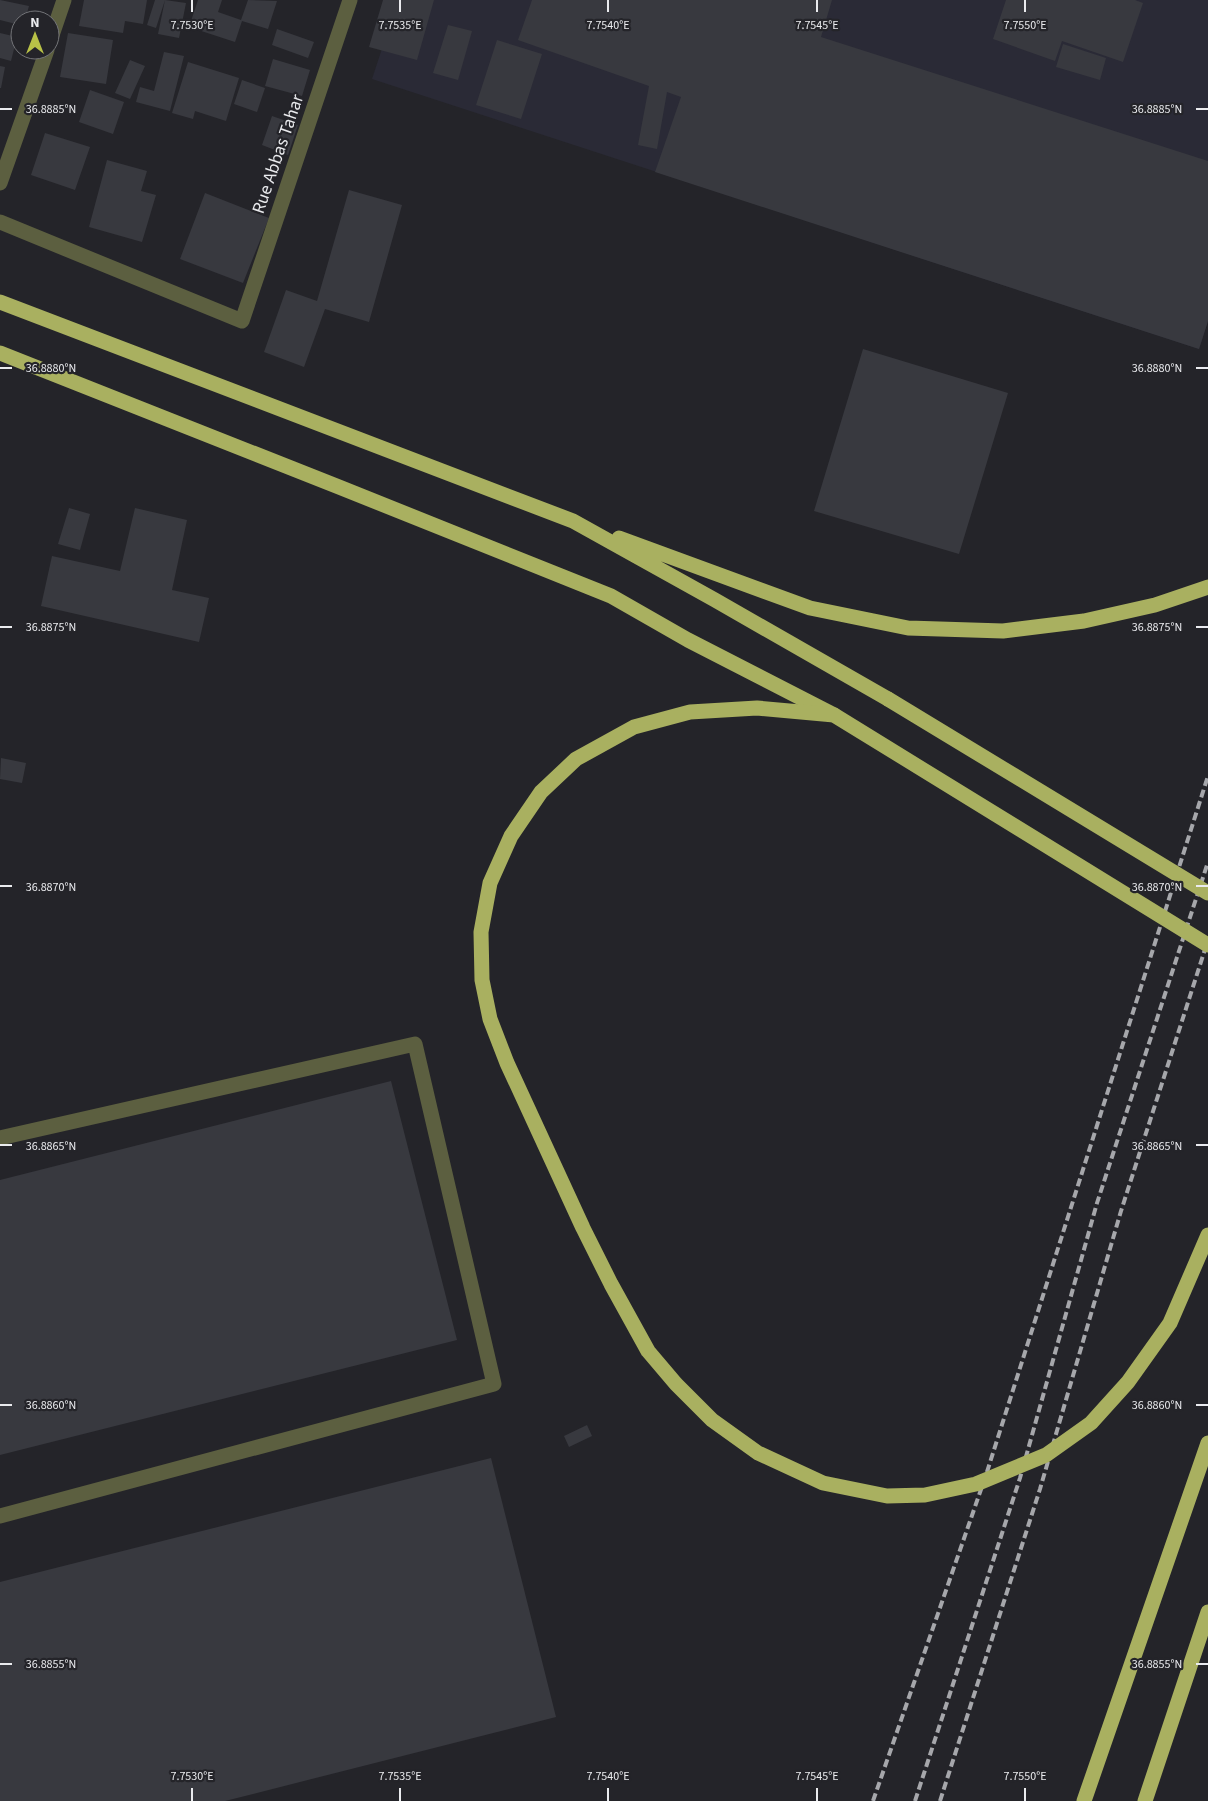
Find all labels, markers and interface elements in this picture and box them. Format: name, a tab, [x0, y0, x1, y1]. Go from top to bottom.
north arrow	[10, 10, 60, 60]
text: N	[30, 13, 40, 33]
text: 7.7530°E	[170, 17, 214, 34]
text: 7.7535°E	[378, 17, 422, 34]
text: 7.7540°E	[586, 17, 630, 34]
text: 7.7545°E	[795, 17, 839, 34]
text: 7.7550°E	[1003, 17, 1047, 34]
street label: Rue Abbas Tahar	[246, 90, 310, 217]
text: 36.8885°N	[26, 101, 76, 118]
text: 36.8885°N	[1132, 101, 1182, 118]
text: 36.8880°N	[26, 360, 76, 377]
text: 36.8880°N	[1132, 360, 1182, 377]
text: 36.8875°N	[26, 619, 76, 636]
text: 36.8875°N	[1132, 619, 1182, 636]
text: 36.8870°N	[26, 879, 76, 896]
text: 36.8870°N	[1132, 879, 1182, 896]
text: 36.8865°N	[26, 1138, 76, 1155]
text: 36.8865°N	[1132, 1138, 1182, 1155]
text: 36.8860°N	[26, 1397, 76, 1414]
text: 36.8860°N	[1132, 1397, 1182, 1414]
text: 36.8855°N	[26, 1656, 76, 1673]
text: 36.8855°N	[1132, 1656, 1182, 1673]
text: 7.7530°E	[170, 1768, 214, 1785]
text: 7.7535°E	[378, 1768, 422, 1785]
text: 7.7540°E	[586, 1768, 630, 1785]
text: 7.7545°E	[795, 1768, 839, 1785]
text: 7.7550°E	[1003, 1768, 1047, 1785]

